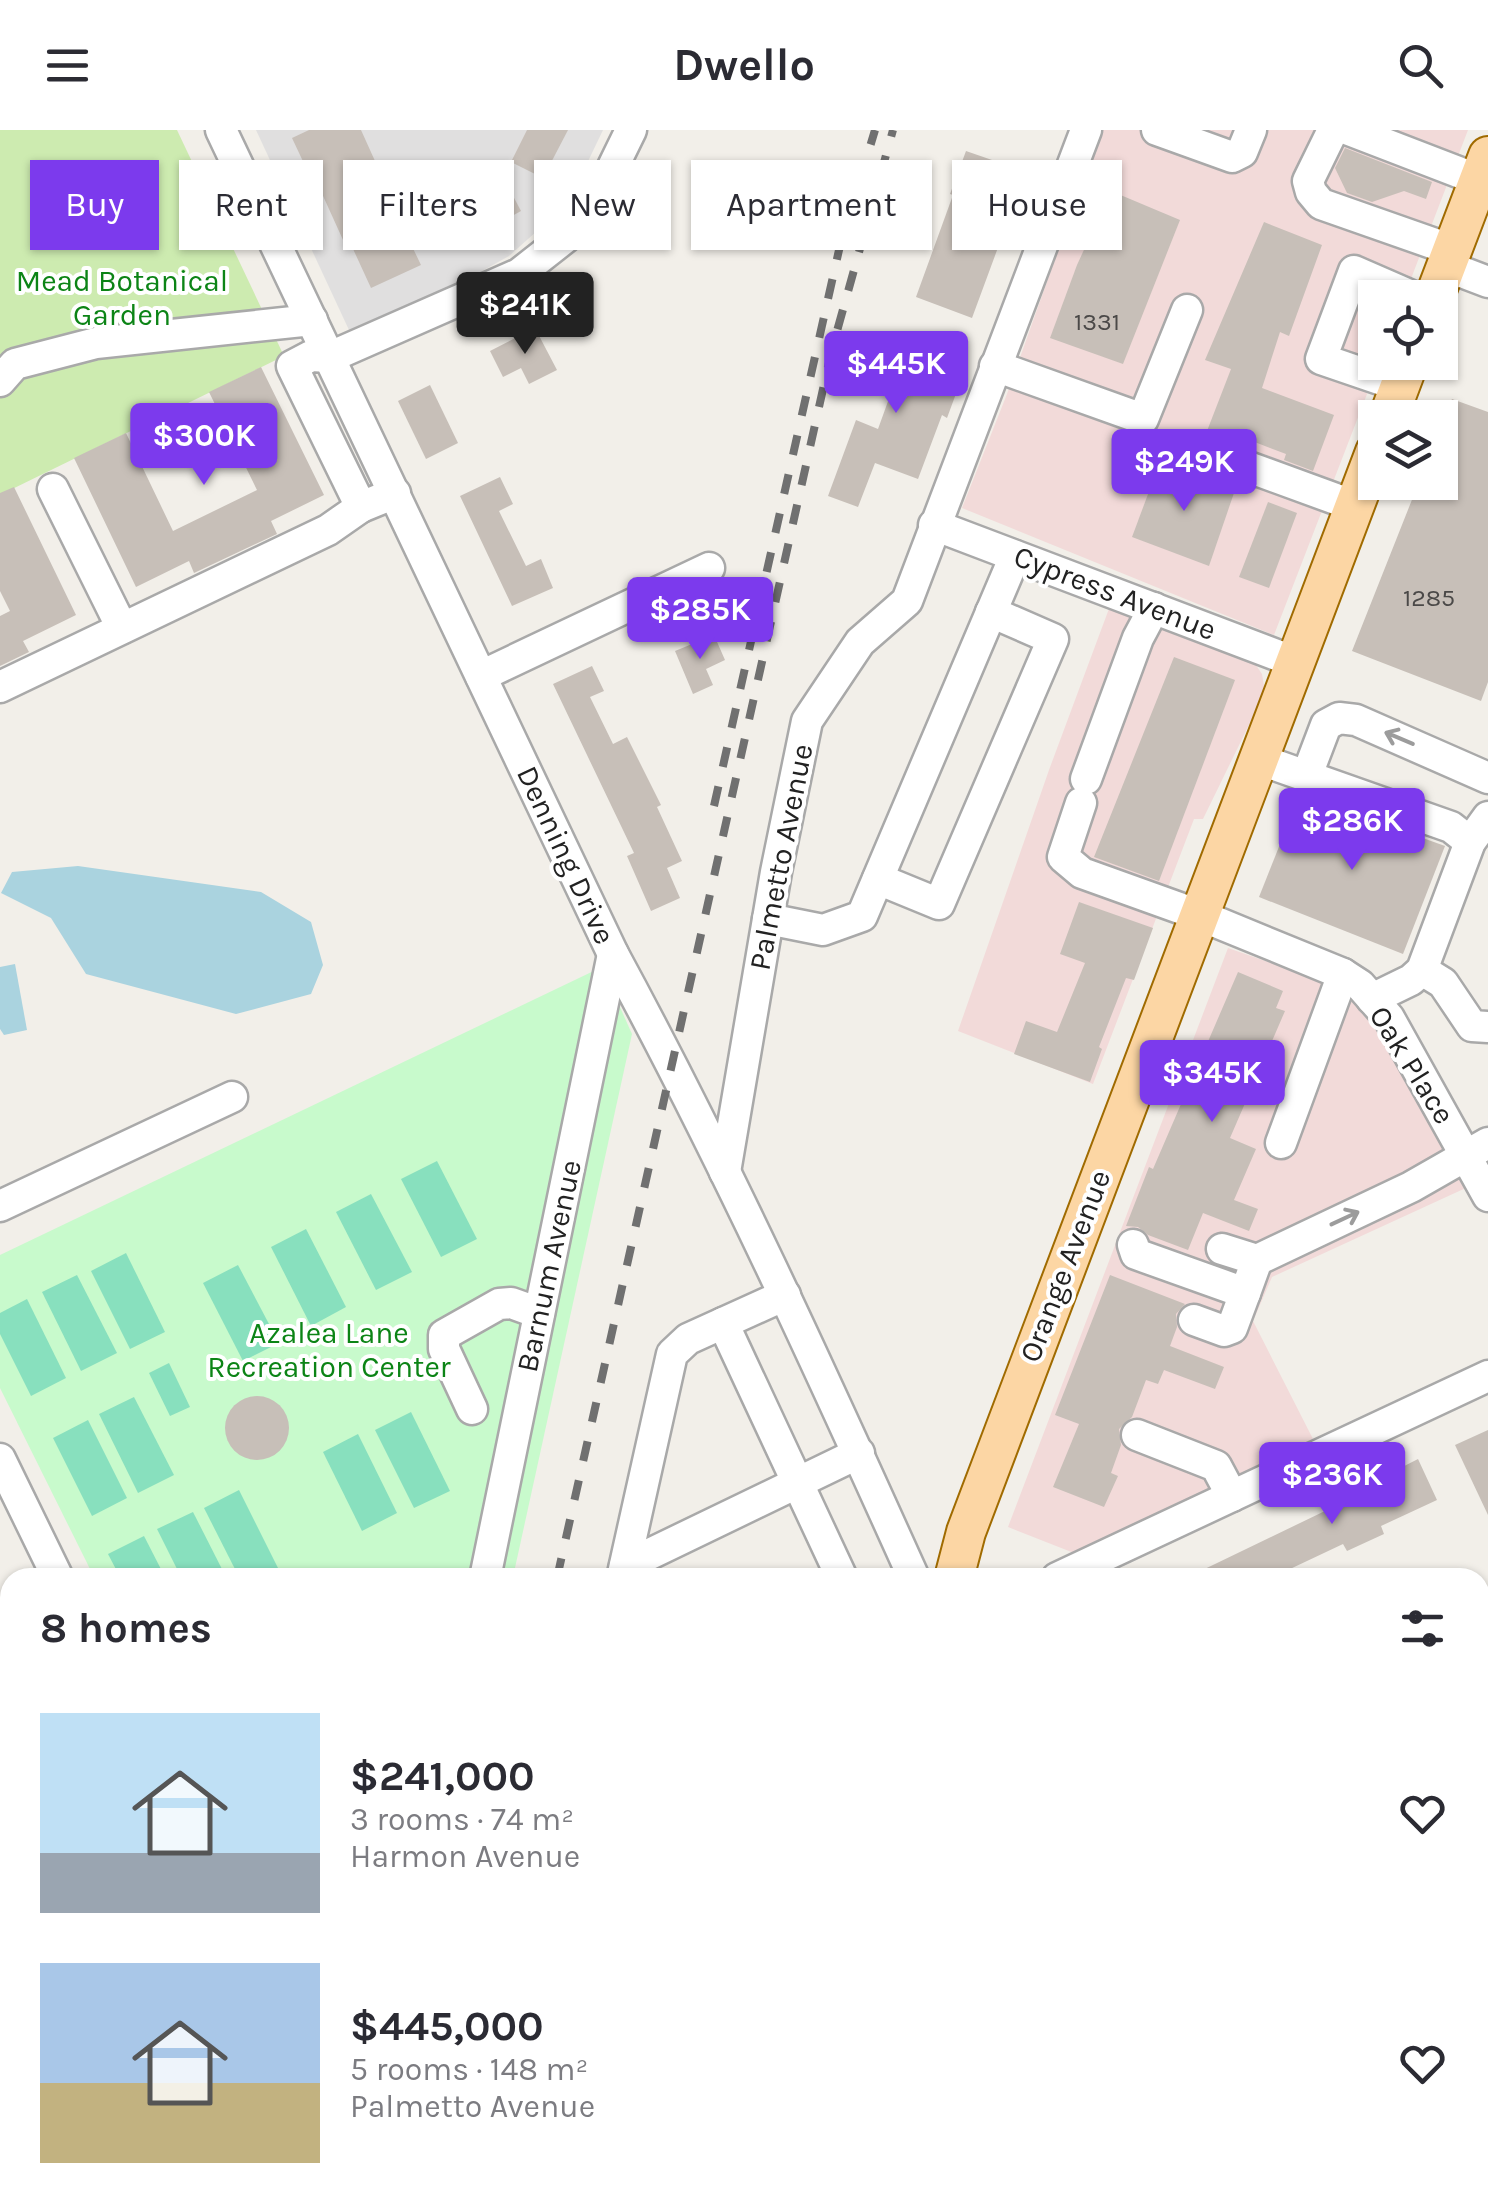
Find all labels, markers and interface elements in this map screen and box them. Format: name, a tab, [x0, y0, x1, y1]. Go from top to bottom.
icon: menu	[40, 38, 95, 93]
icon: search	[1393, 38, 1448, 93]
text: Dwello	[673, 39, 815, 91]
chip: Buy	[30, 160, 159, 250]
chip: Rent	[179, 160, 323, 250]
chip: Filters	[343, 160, 514, 250]
chip: New	[534, 160, 671, 250]
chip: Apartment	[691, 160, 932, 250]
chip: House	[952, 160, 1122, 250]
park label: Mead Botanical Garden	[16, 263, 228, 333]
pin: $241K	[455, 272, 595, 357]
map controls	[1358, 280, 1458, 500]
button: locate	[1358, 280, 1458, 380]
text: $241K	[479, 286, 571, 323]
house number: 1331	[1074, 307, 1120, 336]
pin: $445K	[826, 331, 966, 416]
text: $445K	[846, 345, 946, 382]
button: layers	[1358, 400, 1458, 500]
pin: $300K	[134, 403, 274, 488]
text: $300K	[152, 417, 256, 454]
pin: $249K	[1114, 429, 1254, 514]
text: $249K	[1134, 443, 1234, 480]
street label: Cypress Avenue	[1009, 538, 1221, 648]
pin: $285K	[630, 577, 770, 662]
house number: 1285	[1403, 583, 1455, 612]
text: $285K	[649, 591, 751, 628]
one-way arrow	[1384, 728, 1415, 746]
street label: Palmetto Avenue	[741, 741, 821, 973]
street label: Denning Drive	[509, 760, 623, 950]
pin: $286K	[1282, 788, 1422, 873]
text: $286K	[1301, 802, 1403, 839]
street label: Oak Place	[1362, 999, 1462, 1131]
pin: $345K	[1142, 1040, 1282, 1125]
text: $345K	[1162, 1054, 1262, 1091]
street label: Barnum Avenue	[509, 1157, 589, 1375]
street label: Orange Avenue	[1012, 1165, 1118, 1367]
one-way arrow	[1329, 1207, 1359, 1226]
park label: Azalea Lane Recreation Center	[207, 1315, 451, 1385]
pin: $236K	[1262, 1442, 1402, 1527]
text: $236K	[1281, 1456, 1383, 1493]
icon: filters	[1395, 1601, 1450, 1656]
text: 8 homes	[40, 1603, 212, 1653]
text: $241,000	[350, 1751, 535, 1801]
icon: home	[120, 1753, 240, 1873]
icon: heart	[1395, 1786, 1450, 1841]
text: 3 rooms · 74 m²	[350, 1801, 574, 1838]
text: Harmon Avenue	[350, 1838, 580, 1875]
text: $445,000	[350, 2001, 544, 2051]
icon: home	[120, 2003, 240, 2123]
icon: heart	[1395, 2036, 1450, 2091]
text: 5 rooms · 148 m²	[350, 2051, 588, 2088]
text: Palmetto Avenue	[350, 2088, 595, 2125]

